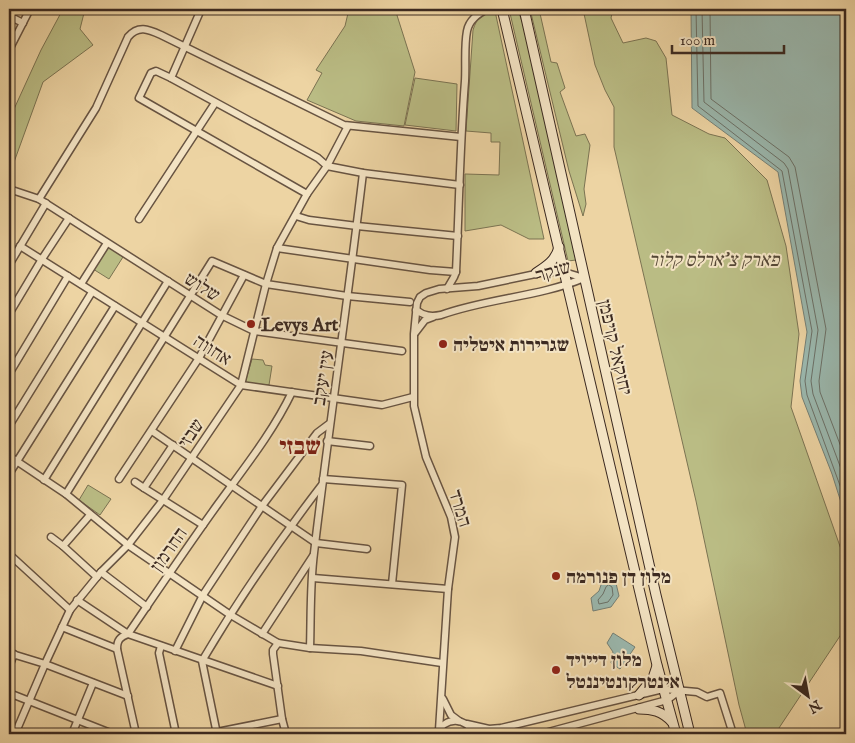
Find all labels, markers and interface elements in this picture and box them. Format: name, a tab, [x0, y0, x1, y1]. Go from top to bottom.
scale bar	[672, 22, 785, 54]
text: 100 m	[680, 31, 716, 50]
park label: פארק צ'ארלס קלור	[649, 249, 781, 273]
street label: שנקר	[533, 255, 574, 288]
street label: שלוש	[180, 268, 224, 308]
street label: יחזקאל קויפמן	[591, 297, 637, 398]
place label: Levys Art	[261, 314, 339, 338]
marker: Levys Art	[245, 318, 257, 330]
street label: אחווה	[188, 329, 236, 372]
place label: שגרירות איטליה	[453, 334, 569, 358]
marker: שגרירות איטליה	[437, 338, 449, 350]
street label: עין יעקב	[308, 349, 340, 408]
street label: שבזי	[173, 415, 210, 454]
district label: שבזי	[279, 432, 321, 463]
street label: המרד	[442, 487, 476, 530]
street label: החרמון	[146, 523, 194, 577]
place label: מלון דן פנורמה	[566, 566, 671, 590]
marker: מלון דן פנורמה	[550, 570, 562, 582]
place label: מלון דייויד אינטרקונטיננטל	[566, 649, 680, 695]
marker: מלון דייויד אינטרקונטיננטל	[550, 664, 562, 676]
north arrow	[782, 670, 832, 720]
text: N	[804, 695, 825, 717]

